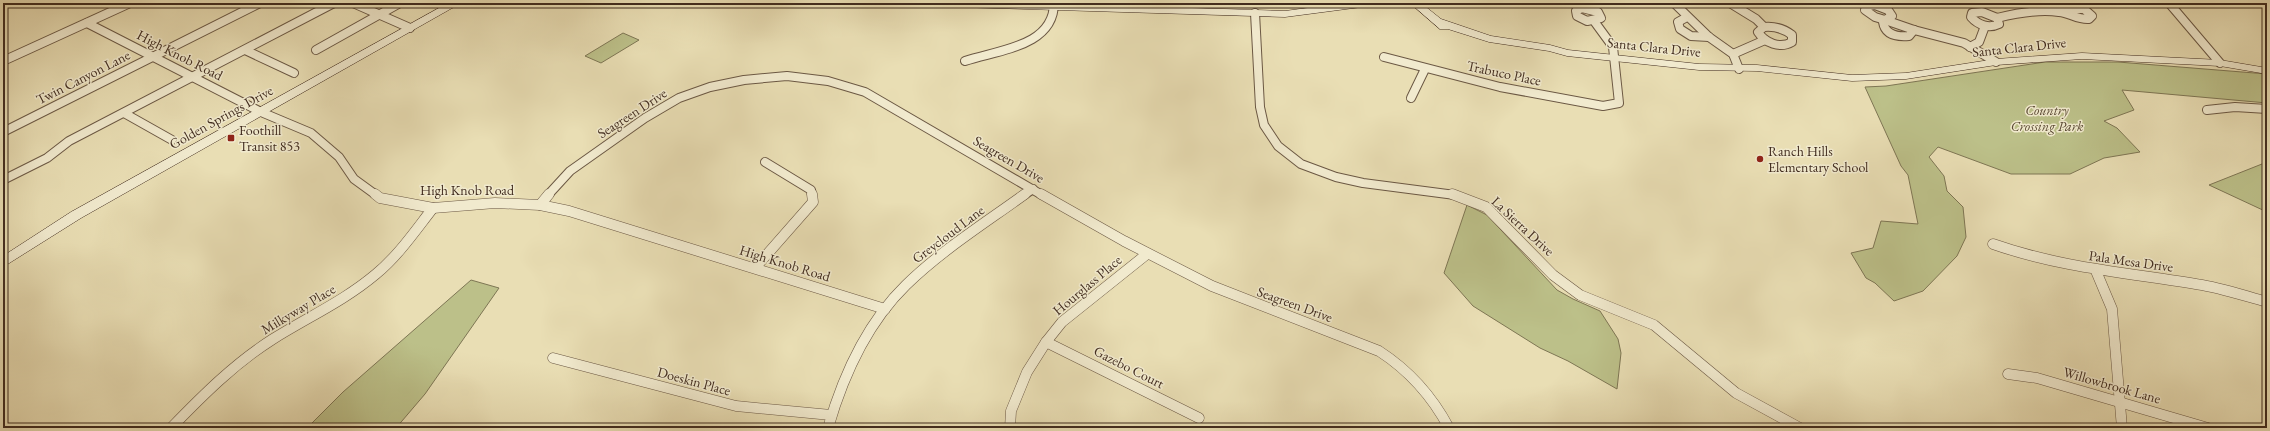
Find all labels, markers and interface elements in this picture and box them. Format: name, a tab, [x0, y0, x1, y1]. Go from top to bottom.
street label: High Knob Road	[134, 26, 227, 85]
street label: Santa Clara Drive	[1606, 33, 1702, 61]
street label: Santa Clara Drive	[1971, 33, 2067, 61]
street label: Twin Canyon Lane	[33, 45, 133, 108]
street label: Trabuco Place	[1465, 56, 1543, 90]
street label: Golden Springs Drive	[166, 81, 276, 153]
street label: Seagreen Drive	[594, 84, 671, 142]
park label: Country Crossing Park	[2011, 101, 2084, 135]
place label: Foothill Transit 853	[239, 121, 300, 155]
street label: Seagreen Drive	[970, 131, 1048, 187]
marker: Foothill Transit 853	[226, 133, 236, 143]
place label: Ranch Hills Elementary School	[1768, 142, 1869, 176]
marker: Ranch Hills Elementary School	[1755, 154, 1765, 164]
street label: High Knob Road	[420, 181, 515, 199]
street label: La Sierra Drive	[1488, 192, 1559, 260]
street label: Greycloud Lane	[908, 201, 988, 267]
street label: High Knob Road	[737, 241, 833, 286]
street label: Pala Mesa Drive	[2088, 246, 2175, 276]
street label: Hourglass Place	[1049, 251, 1126, 319]
street label: Milkyway Place	[258, 280, 339, 338]
street label: Seagreen Drive	[1255, 282, 1336, 326]
street label: Gazebo Court	[1091, 342, 1168, 393]
street label: Willowbrook Lane	[2061, 362, 2163, 408]
street label: Doeskin Place	[655, 363, 733, 400]

